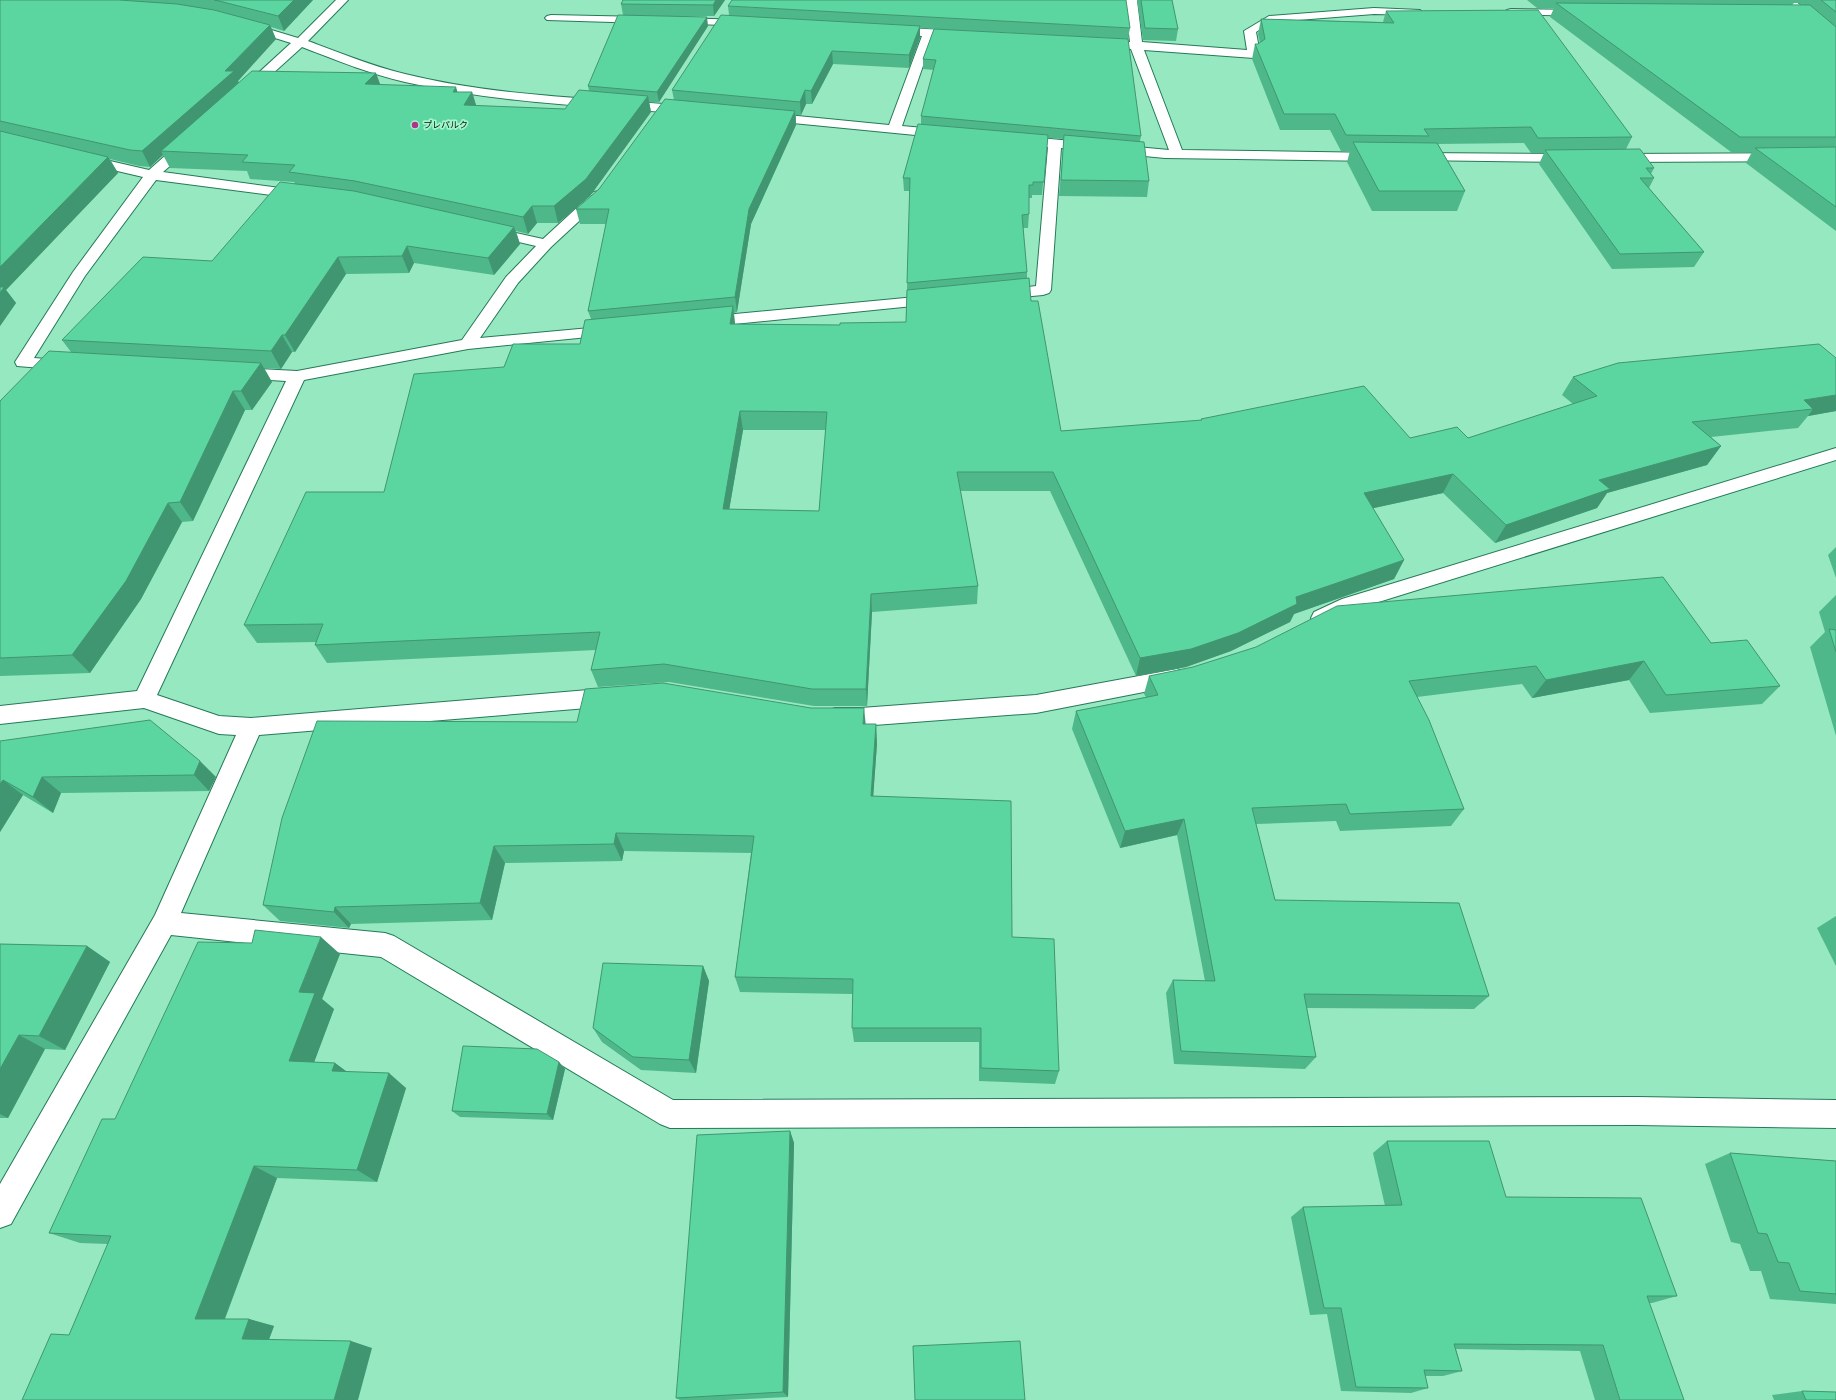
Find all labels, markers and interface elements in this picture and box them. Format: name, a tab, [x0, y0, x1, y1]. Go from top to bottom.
marker: プレパルク	[410, 120, 420, 130]
place label: プレパルク	[423, 120, 468, 130]

